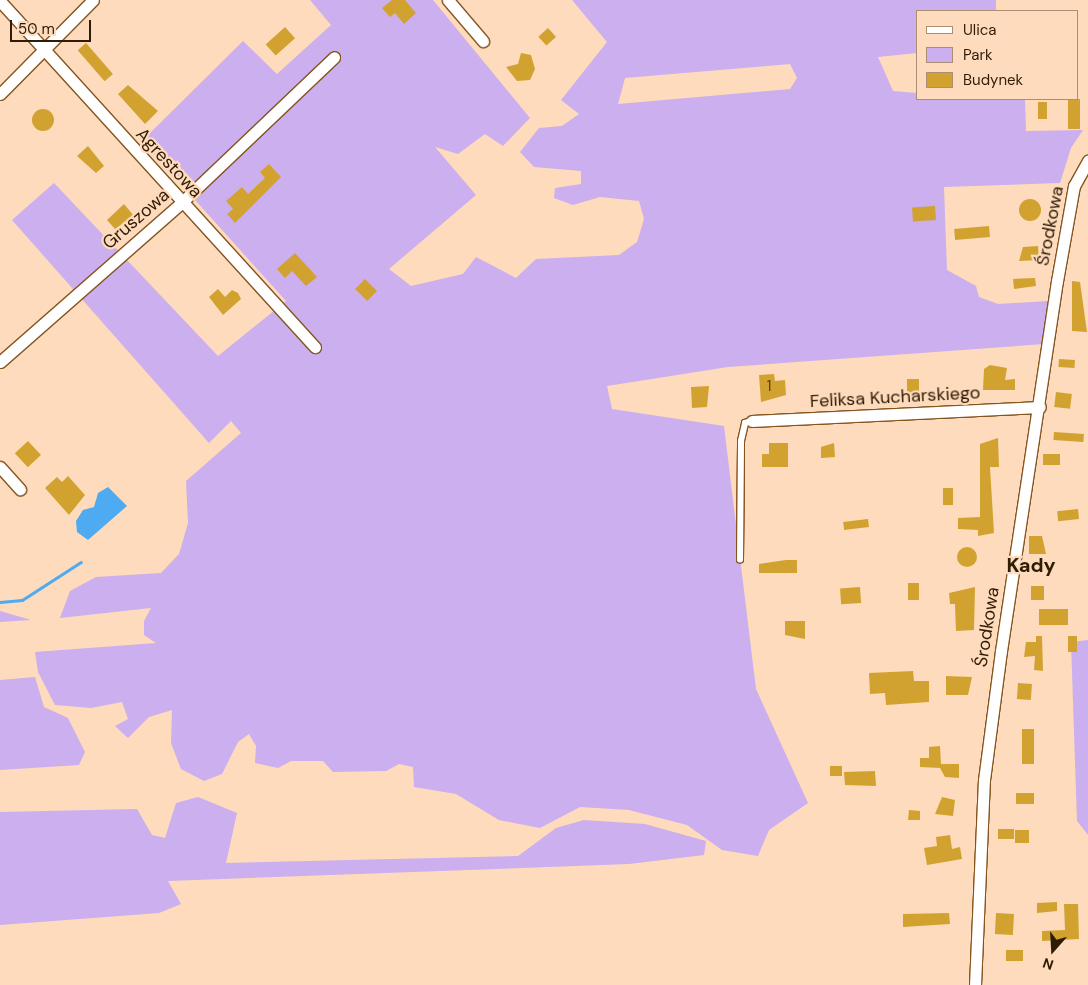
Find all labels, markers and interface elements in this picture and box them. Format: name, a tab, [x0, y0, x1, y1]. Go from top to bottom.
scale bar	[12, 10, 94, 42]
legend	[916, 10, 1078, 100]
text: 50 m	[18, 19, 55, 39]
text: Ulica	[963, 20, 997, 40]
text: Park	[963, 45, 993, 65]
text: Budynek	[963, 70, 1023, 90]
street label: Agrestowa	[131, 124, 207, 202]
street label: Gruszowa	[98, 184, 174, 254]
street label: Środkowa	[1032, 184, 1068, 268]
house number: 1	[767, 378, 771, 396]
street label: Feliksa Kucharskiego	[809, 382, 981, 412]
district label: Kady	[1006, 553, 1056, 577]
street label: Środkowa	[970, 585, 1004, 669]
north arrow	[1028, 925, 1078, 975]
text: N	[1040, 954, 1056, 974]

